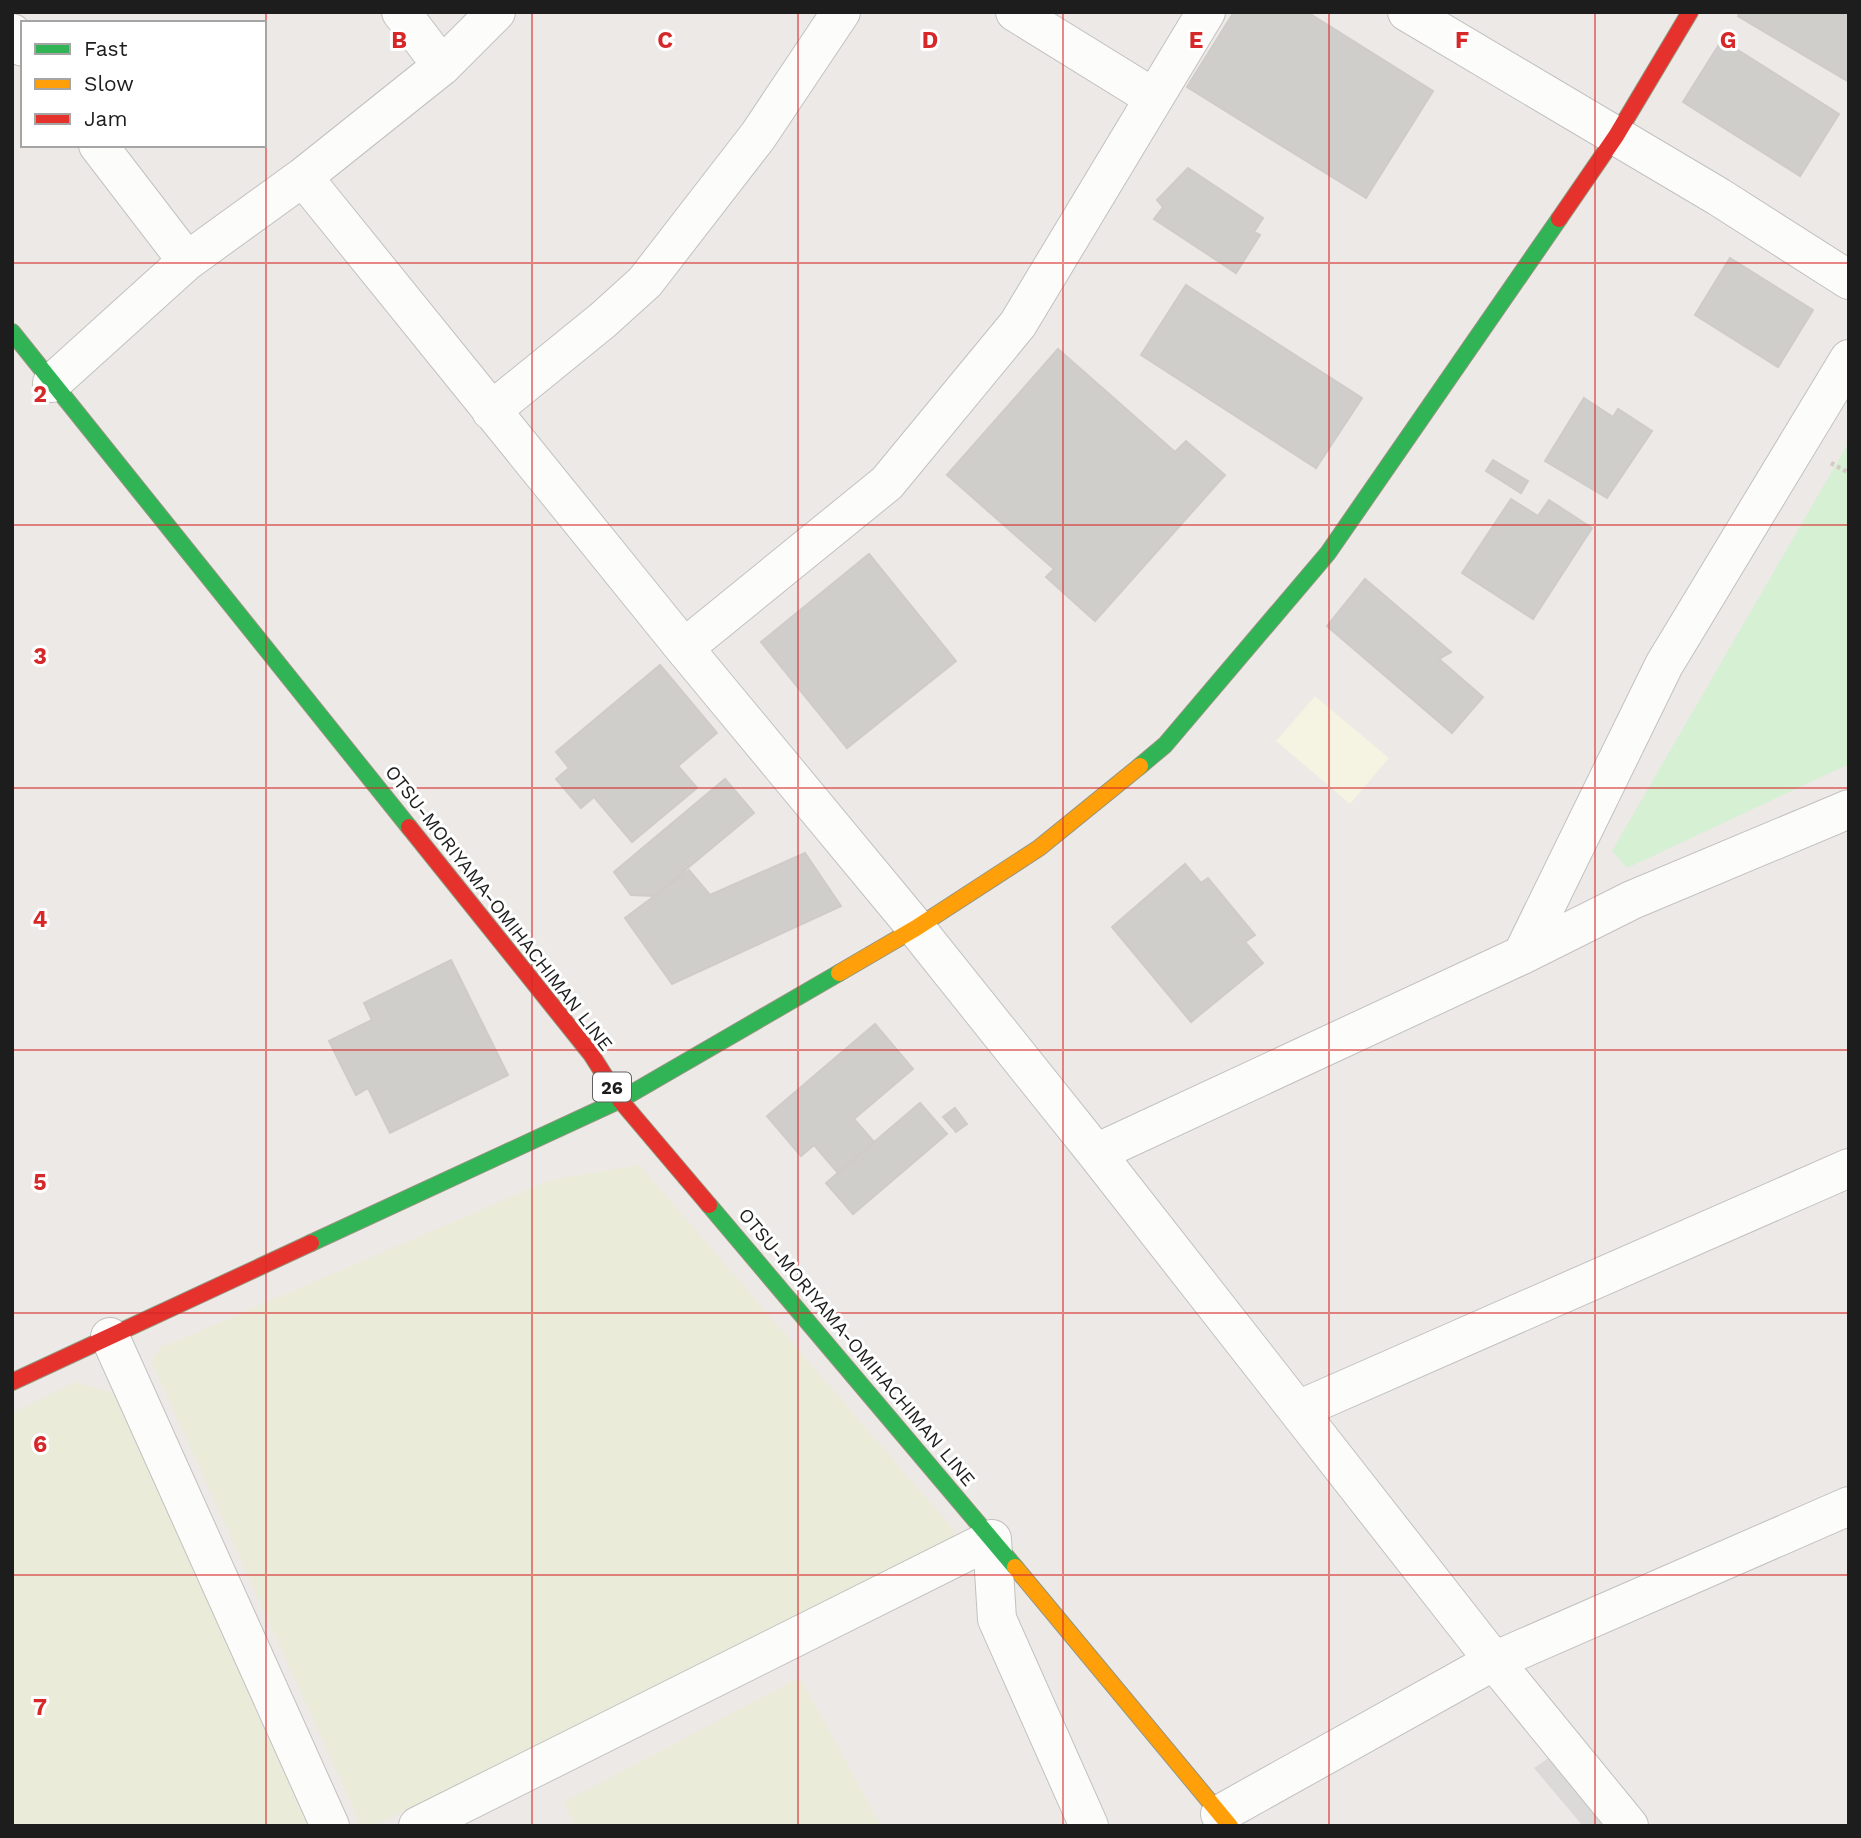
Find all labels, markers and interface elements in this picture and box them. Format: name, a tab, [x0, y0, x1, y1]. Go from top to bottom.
legend	[21, 21, 266, 147]
text: B	[391, 27, 407, 54]
text: C	[657, 27, 673, 54]
text: D	[922, 27, 938, 54]
text: E	[1189, 27, 1203, 54]
text: F	[1455, 27, 1469, 54]
text: G	[1720, 27, 1736, 54]
text: Fast	[84, 36, 128, 61]
text: Slow	[84, 71, 134, 96]
text: Jam	[84, 106, 127, 131]
text: 2	[33, 381, 47, 408]
text: 3	[33, 643, 47, 670]
street label: OTSU-MORIYAMA-OMIHACHIMAN LINE	[380, 761, 618, 1055]
text: 4	[33, 906, 48, 933]
road number: 26	[593, 1072, 631, 1102]
text: 5	[33, 1169, 47, 1196]
street label: OTSU-MORIYAMA-OMIHACHIMAN LINE	[734, 1203, 980, 1491]
text: 6	[33, 1431, 47, 1458]
text: 7	[33, 1694, 47, 1721]

